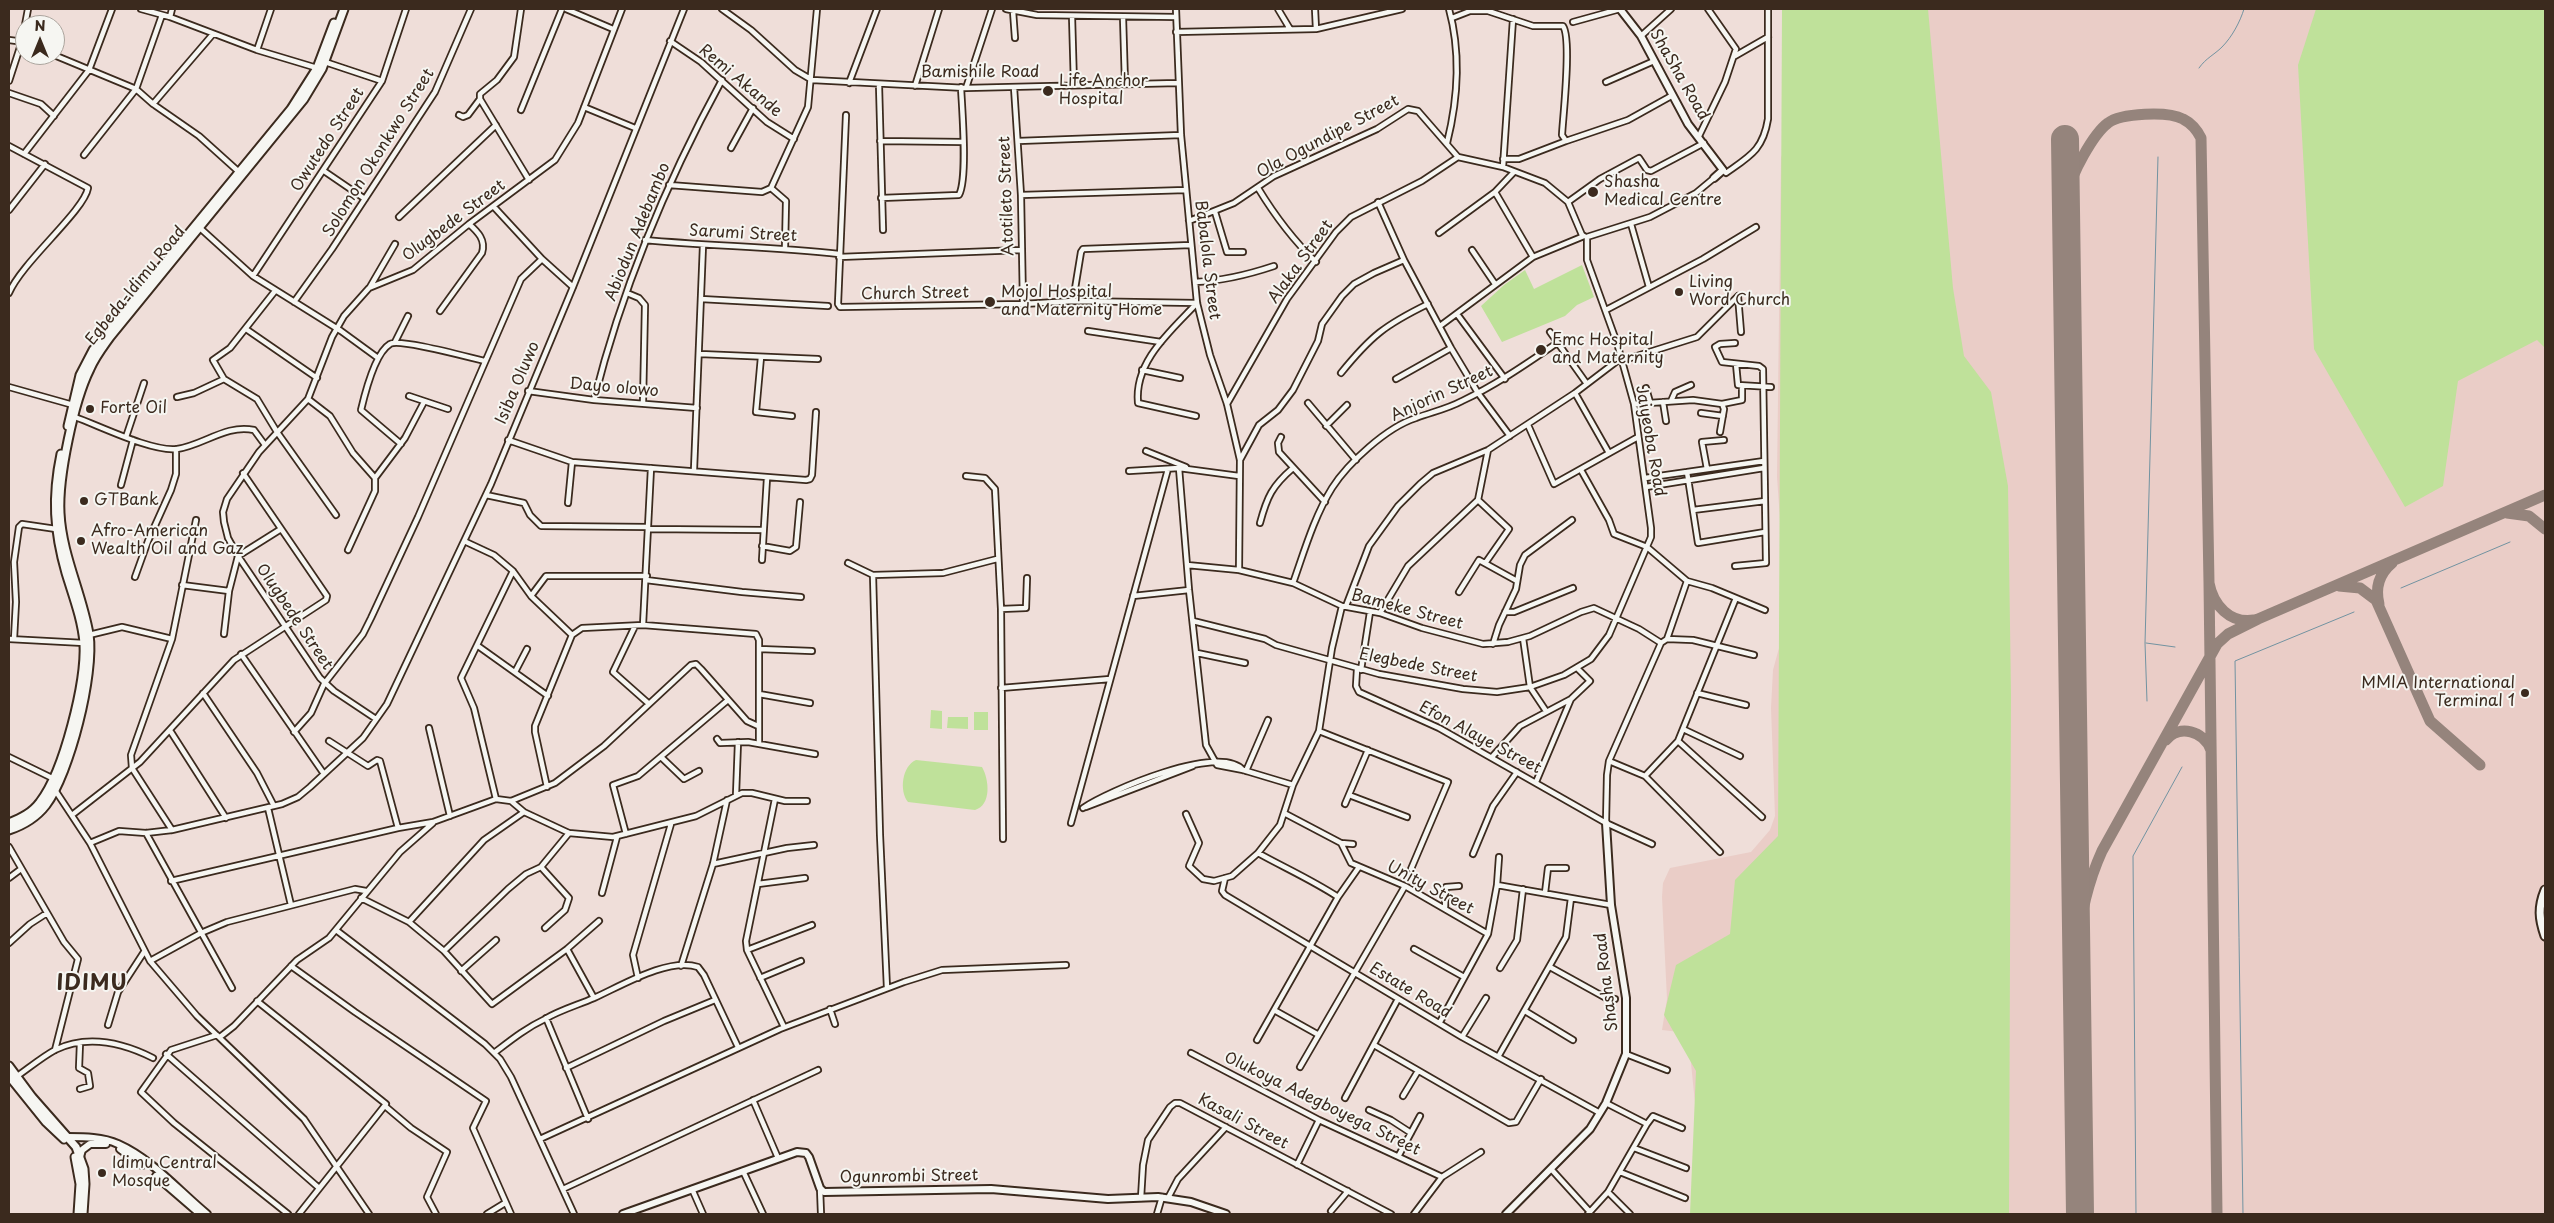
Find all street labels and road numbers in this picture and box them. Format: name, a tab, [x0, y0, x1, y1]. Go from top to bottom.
street label: ShaSha Road	[1645, 26, 1713, 124]
street label: Remi Akande	[695, 41, 785, 121]
street label: Bamishile Road	[921, 63, 1039, 83]
street label: Solomon Okonkwo Street	[319, 65, 439, 241]
street label: Owutedo Street	[287, 84, 369, 196]
street label: Ola Ogundipe Street	[1254, 91, 1402, 183]
street label: Atotileto Street	[995, 136, 1019, 256]
street label: Abiodun Adebambo	[601, 160, 675, 304]
street label: Olugbede Street	[399, 176, 509, 266]
street label: Babalola Street	[1190, 199, 1224, 321]
street label: Alaka Street	[1264, 217, 1338, 307]
street label: Sarumi Street	[689, 222, 797, 246]
street label: Egbeda-Idimu Road	[82, 223, 190, 349]
street label: Church Street	[861, 283, 969, 305]
street label: Isiba Oluwo	[492, 339, 544, 427]
street label: Anjorin Street	[1388, 362, 1496, 426]
street label: Dayo olowo	[568, 375, 660, 401]
street label: Jaiyeoba Road	[1631, 384, 1669, 498]
street label: Olugbede Street	[251, 560, 337, 674]
street label: Bameke Street	[1349, 586, 1465, 634]
street label: Elegbede Street	[1357, 645, 1479, 687]
street label: Efon Alaye Street	[1416, 698, 1544, 778]
street label: Unity Street	[1383, 857, 1477, 919]
street label: Shasha Road	[1591, 932, 1623, 1032]
street label: Estate Road	[1366, 959, 1454, 1023]
street label: Olukoya Adegboyega Street	[1221, 1048, 1423, 1160]
street label: Kasali Street	[1195, 1090, 1291, 1154]
street label: Ogunrombi Street	[840, 1166, 978, 1188]

